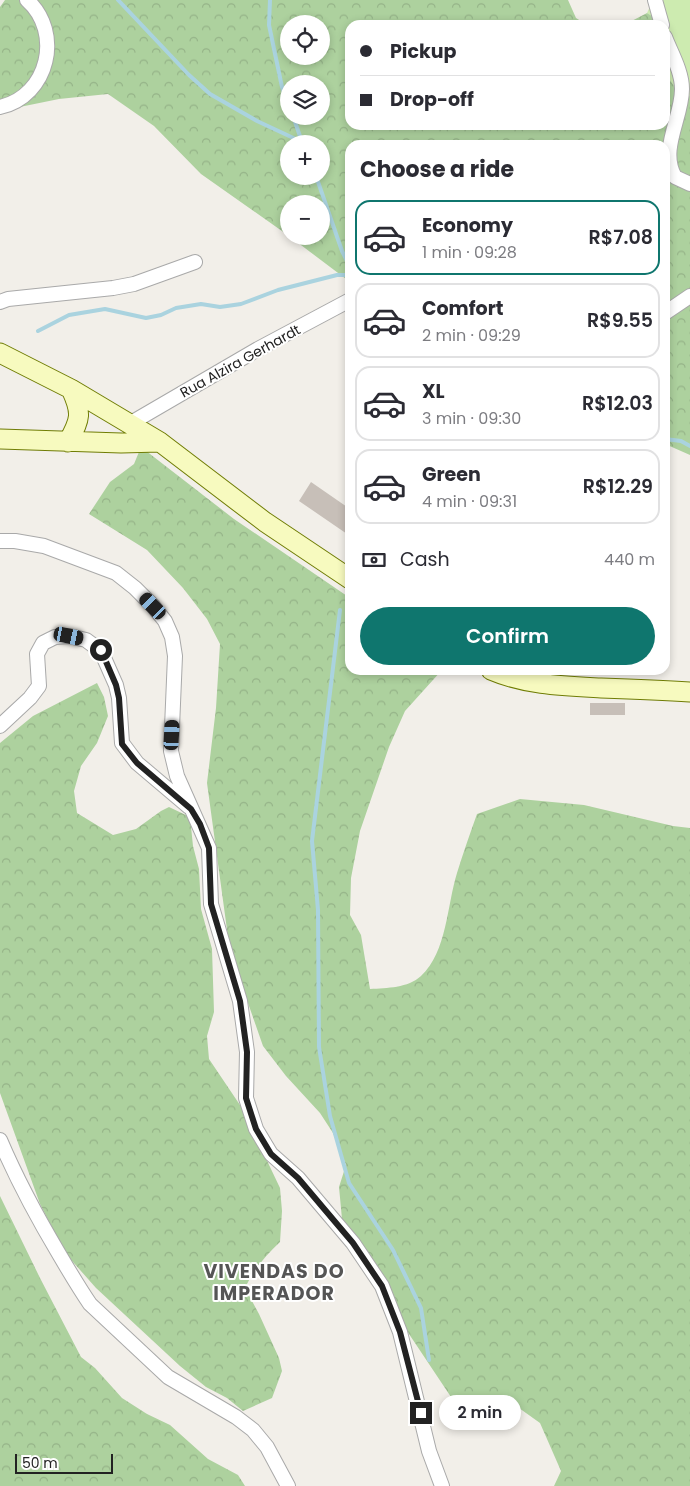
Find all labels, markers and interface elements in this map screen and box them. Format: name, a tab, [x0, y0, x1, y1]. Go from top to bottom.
map controls	[280, 15, 330, 245]
button: locate	[280, 15, 330, 65]
text: Pickup	[390, 38, 456, 65]
button: layers	[280, 75, 330, 125]
text: Drop-off	[390, 86, 474, 113]
button: +	[280, 135, 330, 185]
text: Choose a ride	[360, 154, 514, 185]
button: −	[280, 195, 330, 245]
text: Economy	[422, 212, 513, 239]
icon: car	[362, 215, 407, 260]
text: R$7.08	[589, 224, 653, 251]
text: 1 min · 09:28	[422, 241, 517, 264]
text: Comfort	[422, 295, 504, 322]
icon: car	[362, 298, 407, 343]
text: R$9.55	[587, 307, 653, 334]
street label: Rua Alzira Gerhardt	[176, 320, 304, 402]
text: 2 min · 09:29	[422, 324, 521, 347]
text: XL	[422, 378, 445, 405]
icon: car	[362, 381, 407, 426]
text: R$12.03	[582, 390, 653, 417]
text: 3 min · 09:30	[422, 407, 521, 430]
text: Green	[422, 461, 481, 488]
icon: car	[362, 464, 407, 509]
text: R$12.29	[583, 473, 653, 500]
text: 4 min · 09:31	[422, 490, 517, 513]
icon: cash	[360, 546, 388, 574]
text: Cash	[400, 546, 450, 573]
text: 440 m	[604, 548, 655, 571]
car	[137, 590, 168, 622]
button: Confirm	[360, 607, 655, 665]
car	[52, 626, 85, 646]
route start	[90, 639, 112, 661]
car	[163, 720, 180, 750]
district label: VIVENDAS DO IMPERADOR	[203, 1258, 345, 1307]
callout: 2 min	[438, 1396, 521, 1430]
text: 2 min	[458, 1401, 502, 1424]
route end	[410, 1402, 432, 1424]
scale bar	[15, 1451, 112, 1474]
text: 50 m	[22, 1453, 58, 1473]

